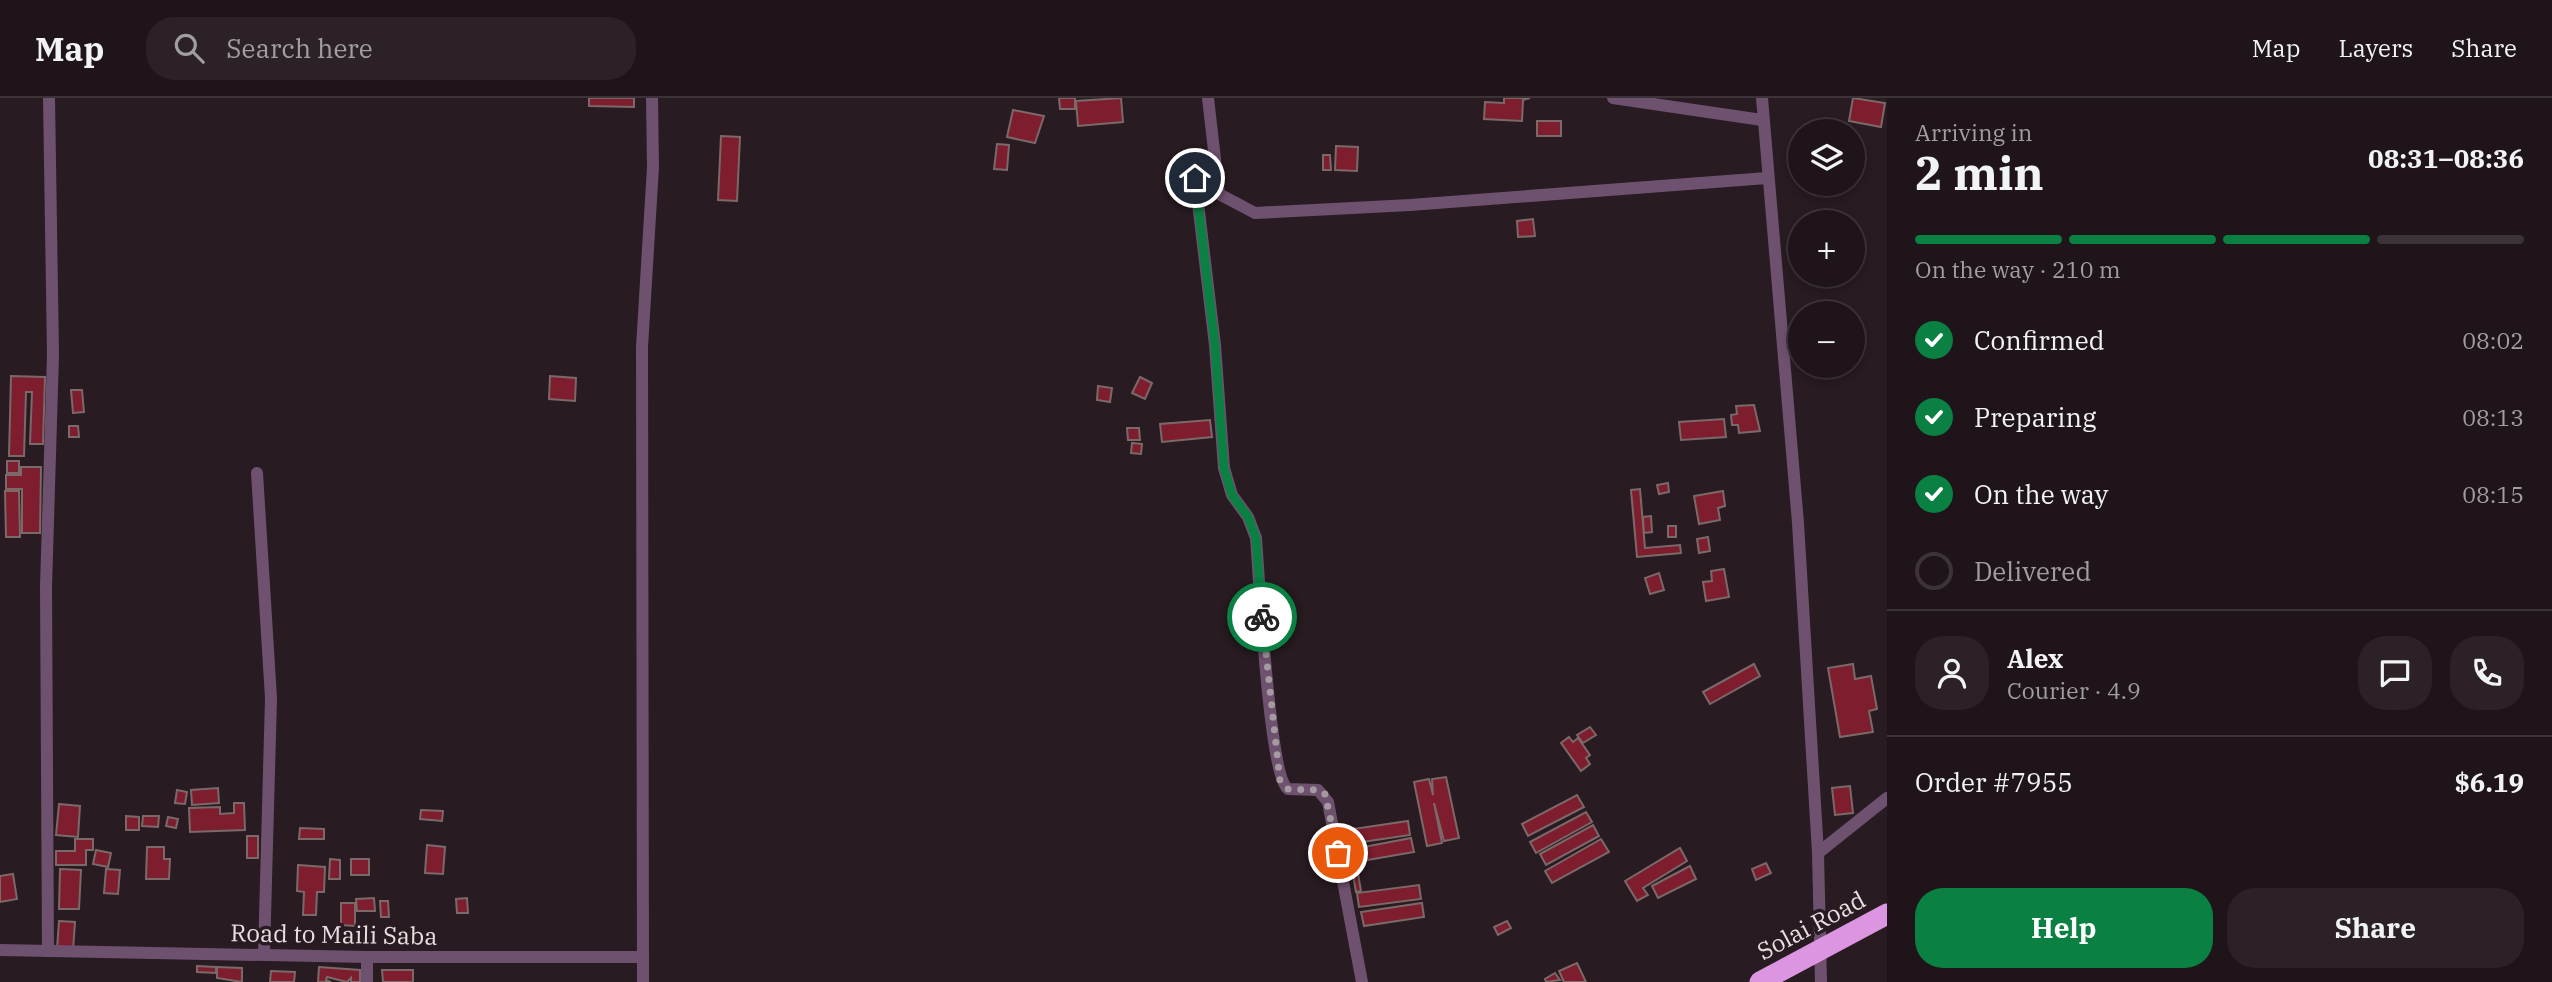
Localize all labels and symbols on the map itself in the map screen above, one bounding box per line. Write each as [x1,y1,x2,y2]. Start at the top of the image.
pin [1165,148,1225,208]
courier [1227,582,1297,652]
pin [1308,823,1368,883]
street label: Solai Road [1751,883,1871,967]
street label: Road to Maili Saba [230,916,438,952]

